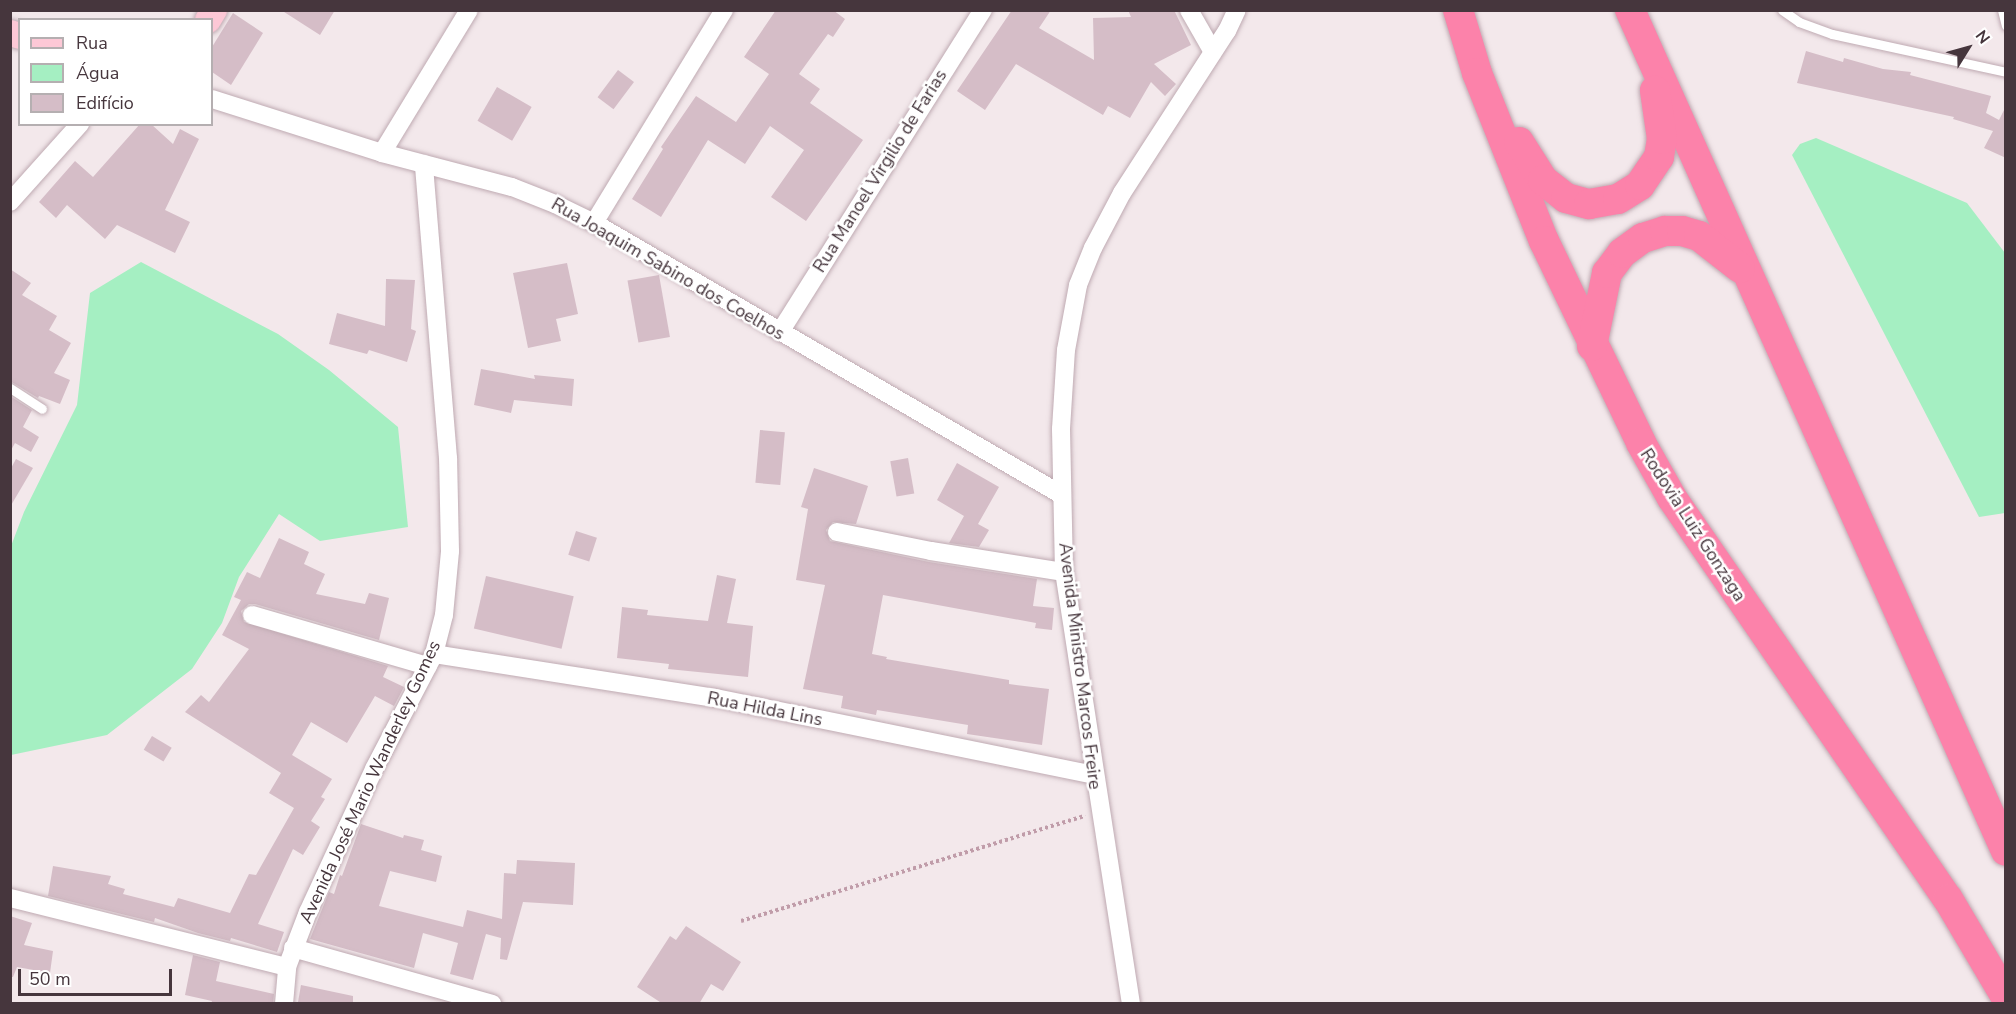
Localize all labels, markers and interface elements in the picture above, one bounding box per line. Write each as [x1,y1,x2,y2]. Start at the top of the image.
legend [18,18,213,126]
north arrow [1938,18,1998,78]
text: N [1970,26,1995,49]
text: Rua [76,31,108,55]
text: Água [76,61,119,85]
street label: Rua Manoel Virgilio de Farias [808,65,952,277]
text: Edifício [76,91,134,115]
street label: Rua Joaquim Sabino dos Coelhos [548,193,788,345]
street label: Rodovia Luiz Gonzaga [1636,445,1750,605]
street label: Avenida Ministro Marcos Freire [1054,541,1106,791]
street label: Avenida José Mario Wanderley Gomes [295,637,445,927]
street label: Rua Hilda Lins [706,687,824,731]
scale bar [21,957,176,995]
text: 50 m [29,967,71,991]

